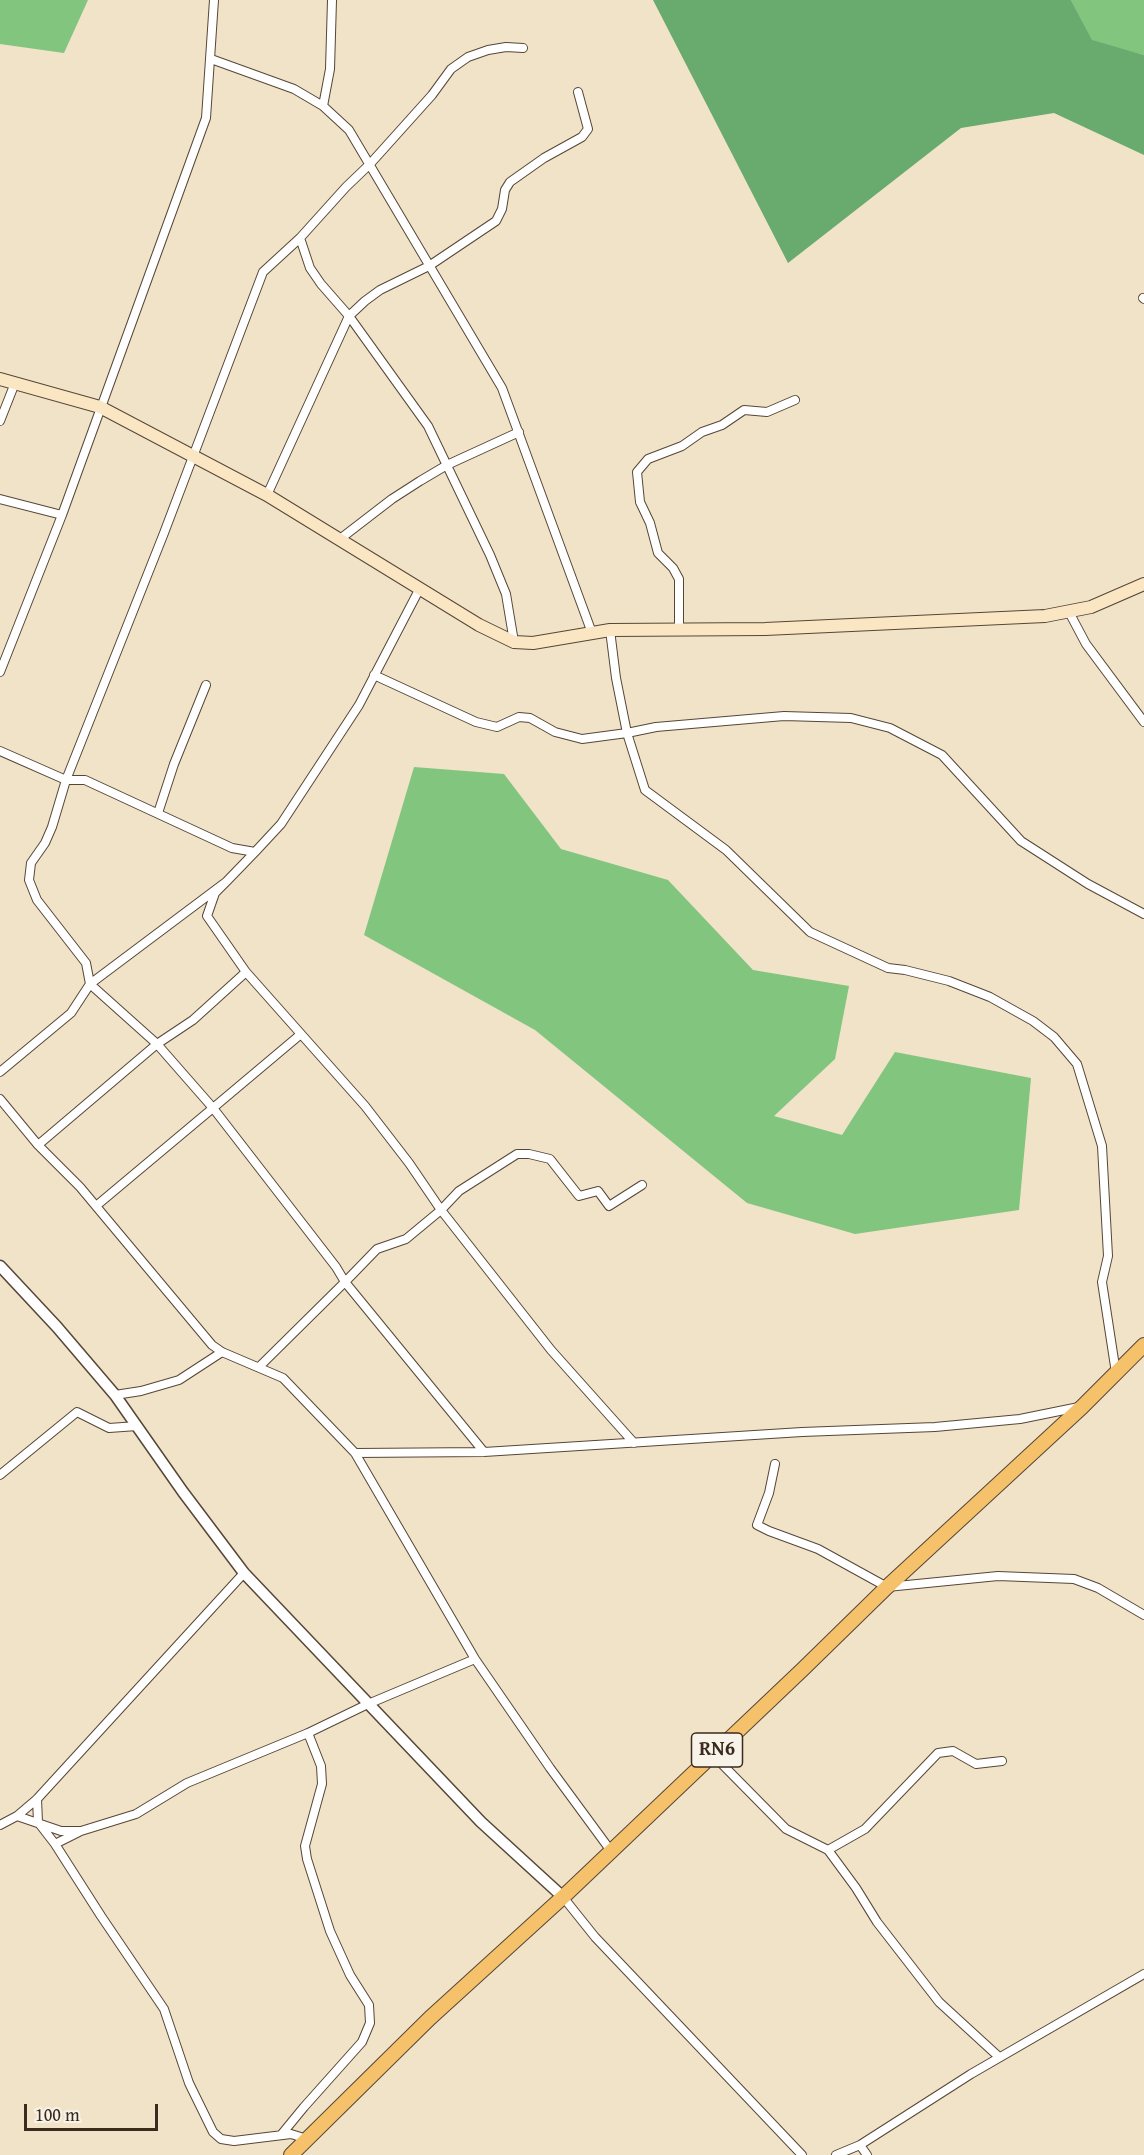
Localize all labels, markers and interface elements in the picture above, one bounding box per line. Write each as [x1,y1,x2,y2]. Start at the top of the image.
road number: RN6 [692,1733,742,1767]
scale bar [27,2092,160,2130]
text: 100 m [35,2101,80,2128]

